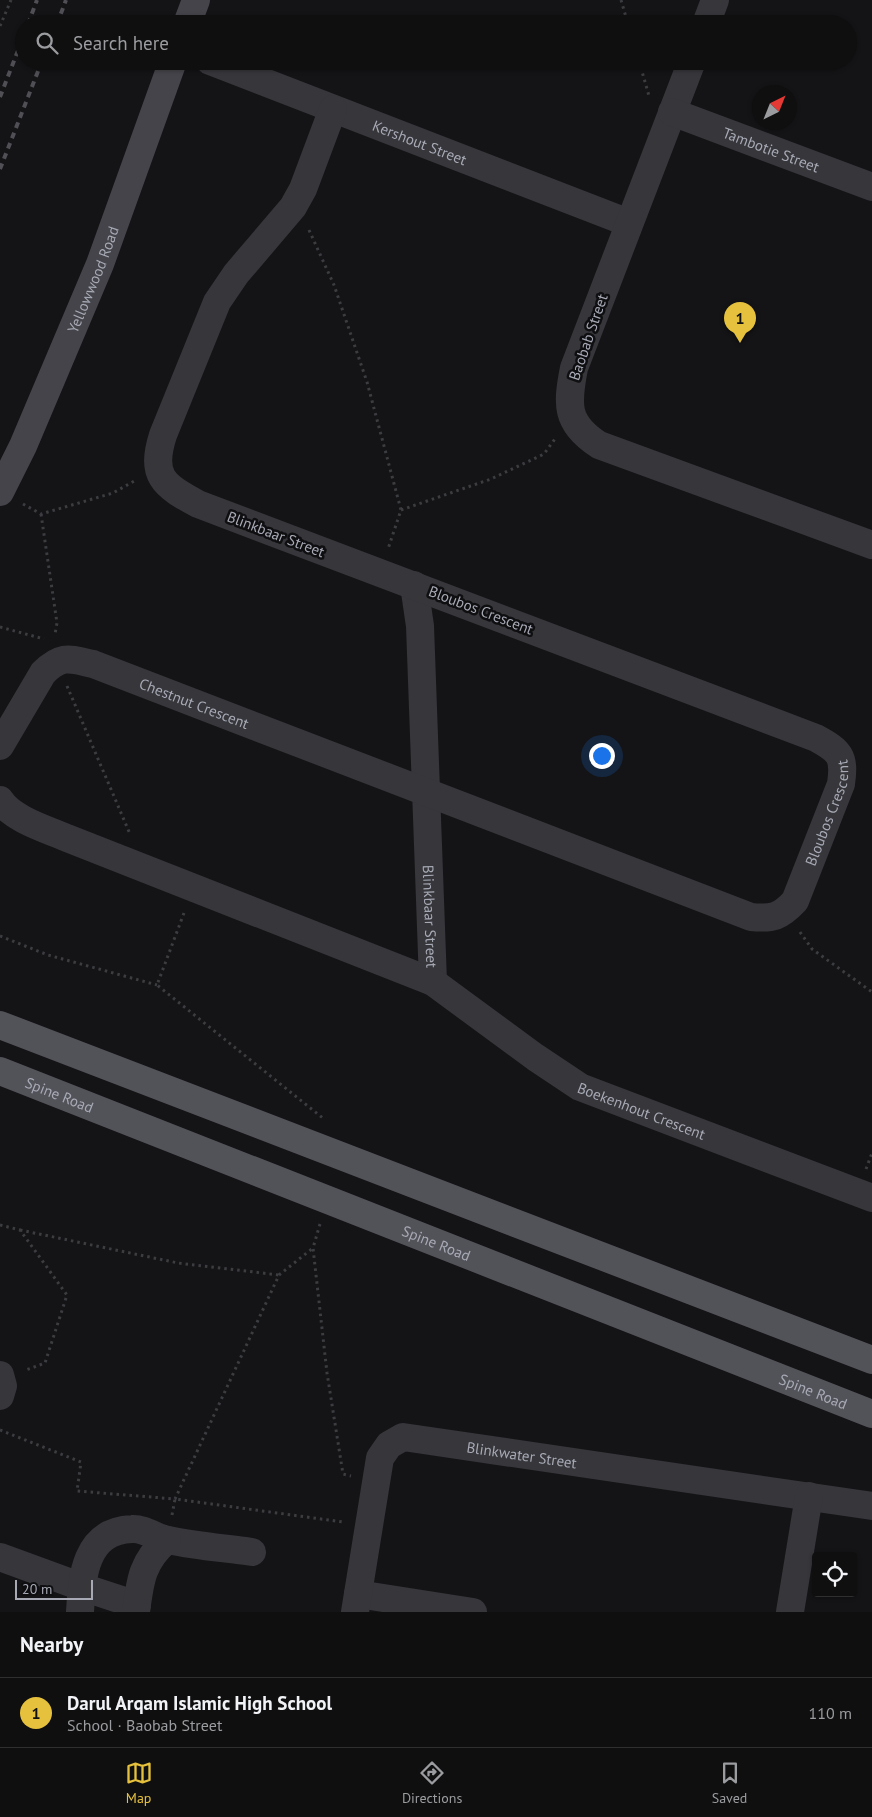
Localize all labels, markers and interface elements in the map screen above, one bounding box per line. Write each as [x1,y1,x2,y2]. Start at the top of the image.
search box [15,15,857,70]
icon: search [33,29,61,57]
text: Search here [73,31,169,55]
north arrow [752,85,797,130]
street label: Kershout Street [370,115,470,169]
street label: Tambotie Street [720,122,822,176]
street label: Yellowwood Road [63,224,122,336]
street label: Baobab Street [564,291,612,383]
pin: 1 [724,302,756,343]
street label: Blinkbaar Street [225,507,327,561]
street label: Bloubos Crescent [426,581,536,639]
street label: Chestnut Crescent [137,673,252,733]
your location [589,743,615,769]
street label: Bloubos Crescent [800,758,852,868]
street label: Blinkbaar Street [419,865,442,968]
street label: Spine Road [23,1072,96,1116]
street label: Boekenhout Crescent [575,1077,708,1143]
street label: Spine Road [400,1221,473,1265]
street label: Spine Road [776,1369,850,1413]
street label: Blinkwater Street [465,1437,578,1472]
map controls [812,1552,857,1597]
button: locate [812,1552,857,1597]
scale bar [15,1577,92,1600]
text: 20 m [22,1580,52,1598]
text: Nearby [20,1631,83,1658]
text: Darul Arqam Islamic High School [67,1691,332,1715]
text: 1 [31,1703,41,1723]
text: 110 m [809,1703,852,1723]
text: School · Baobab Street [67,1715,222,1735]
tab: Map [125,1759,153,1807]
tab: Directions [402,1759,462,1807]
tab: Saved [712,1759,747,1807]

